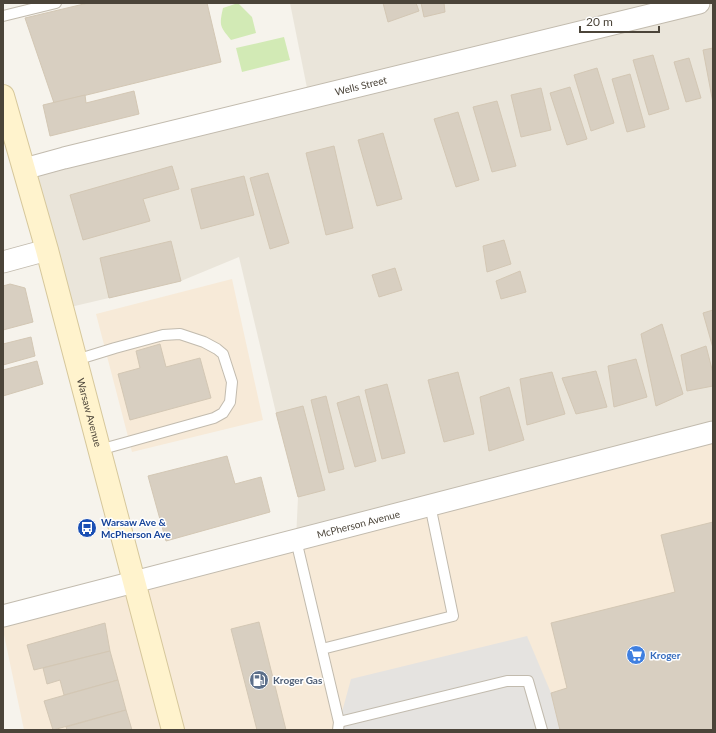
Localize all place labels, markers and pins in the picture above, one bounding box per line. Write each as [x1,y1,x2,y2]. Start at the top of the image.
place label: Warsaw Ave & McPherson Ave [101,516,171,540]
bus stop icon: Warsaw Ave & McPherson Ave [76,517,98,539]
supermarket icon: Kroger [625,644,647,666]
place label: Kroger [650,649,681,661]
fuel station icon: Kroger Gas [248,669,270,691]
place label: Kroger Gas [273,674,323,686]

